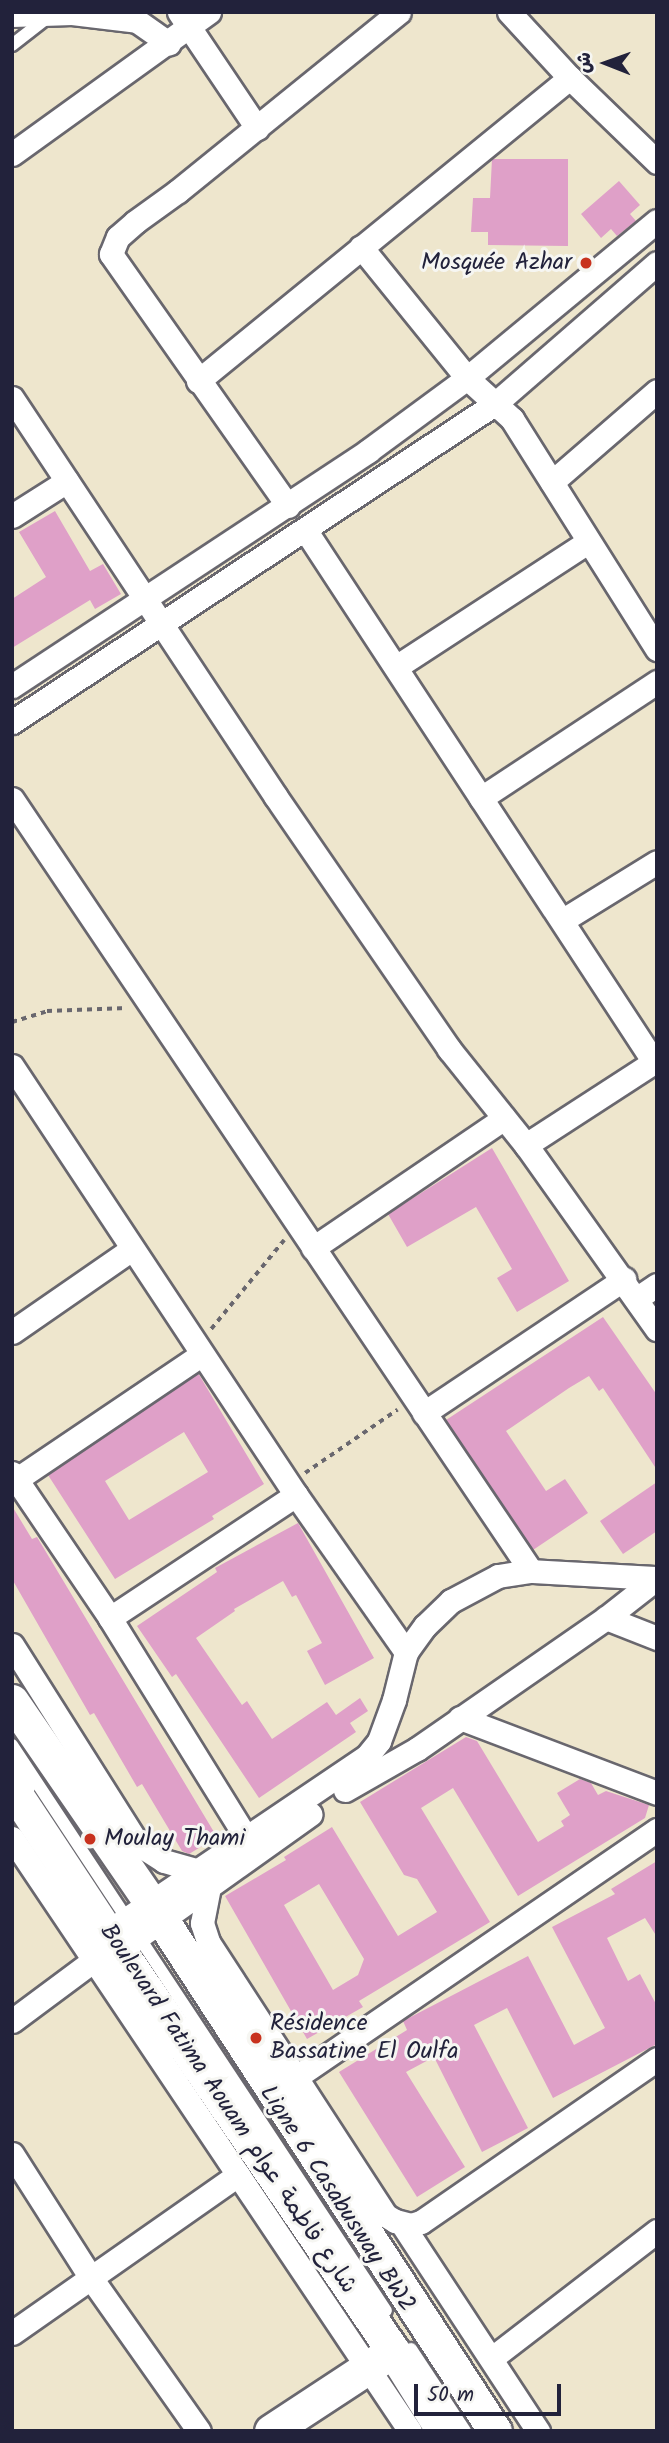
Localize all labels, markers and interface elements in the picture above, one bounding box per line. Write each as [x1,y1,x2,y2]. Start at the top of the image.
north arrow [571,28,641,98]
text: ش [570,52,600,73]
place label: Mosquée Azhar [421,249,572,277]
marker: Mosquée Azhar [578,255,594,271]
place label: Moulay Thami [104,1825,245,1853]
marker: Moulay Thami [82,1831,98,1847]
street label: Boulevard Fatima Aouam شارع فاطمة عوام [93,1919,363,2299]
place label: Résidence Bassatine El Oulfa [270,2010,458,2066]
marker: Résidence Bassatine El Oulfa [248,2030,264,2046]
street label: Ligne 6 Casabusway BW2 [253,2080,421,2318]
scale bar [417,2370,564,2414]
text: 50 m [427,2379,474,2412]

